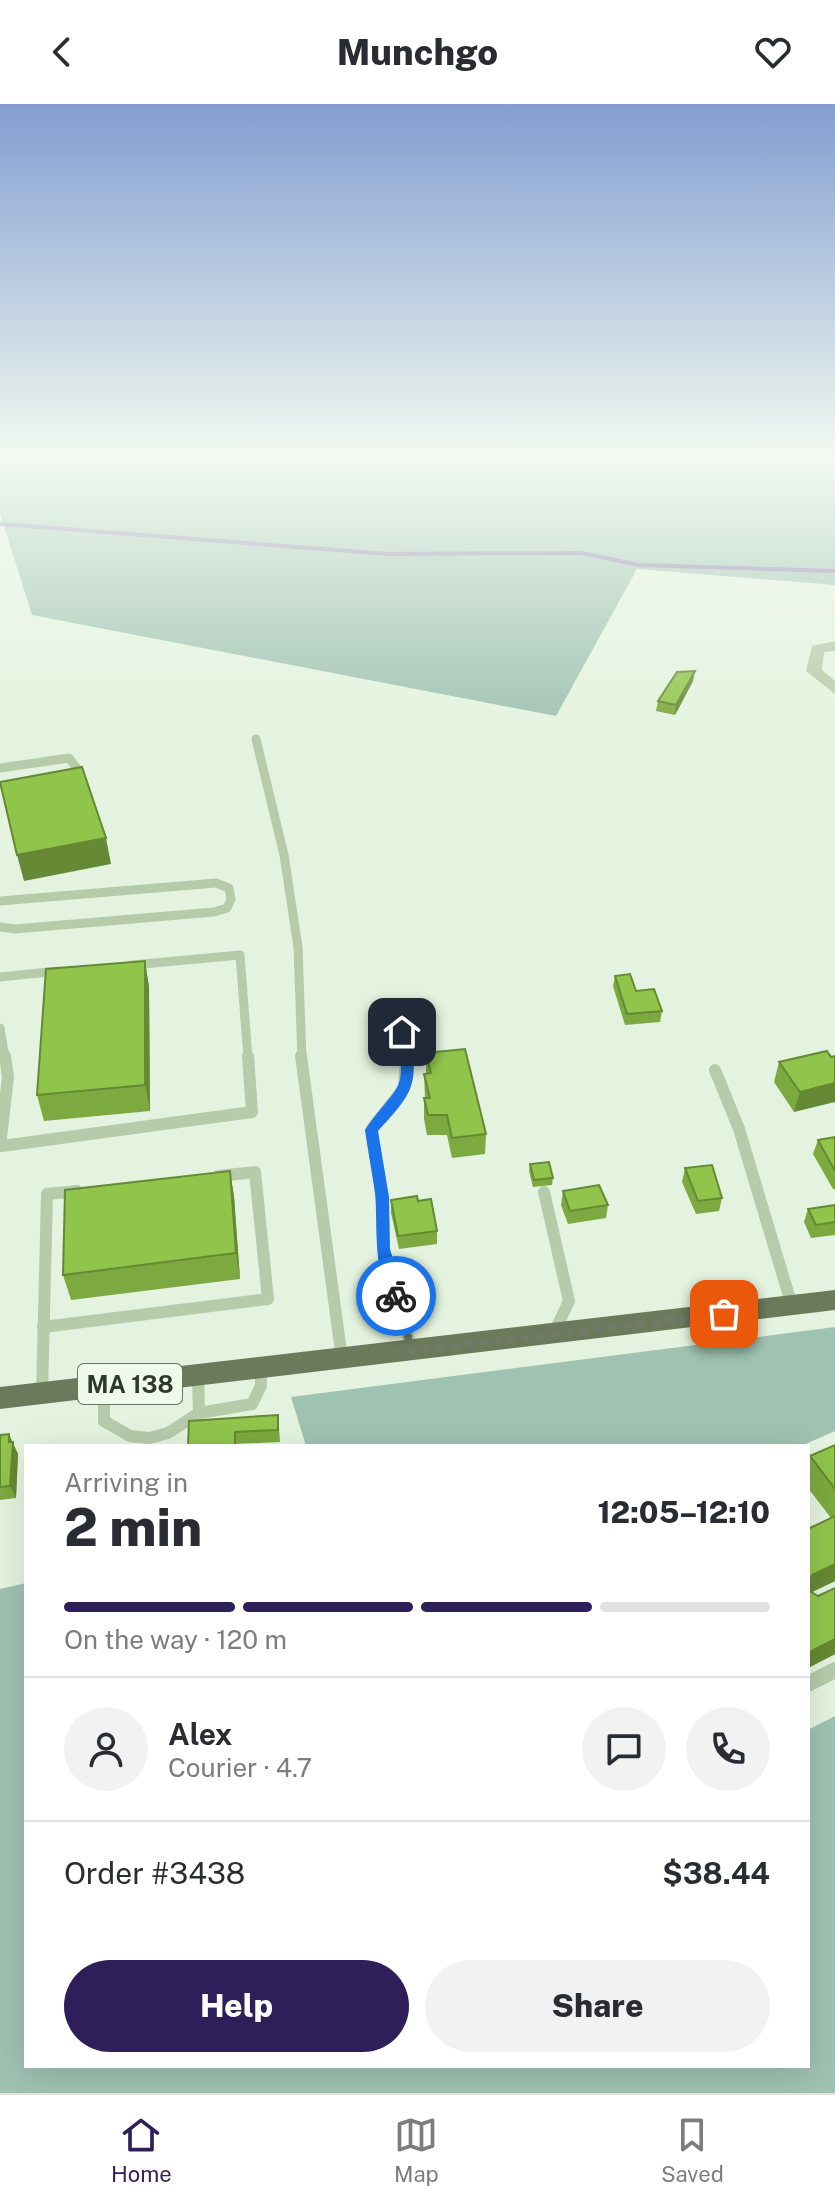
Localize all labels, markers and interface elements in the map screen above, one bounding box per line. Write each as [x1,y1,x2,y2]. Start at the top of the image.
icon: back [40,30,84,74]
icon: heart [751,30,795,74]
text: Munchgo [337,31,498,73]
pin [368,998,436,1066]
icon: home [380,1010,424,1054]
courier [356,1256,436,1336]
icon: bike [374,1274,418,1318]
pin [690,1280,758,1348]
icon: bag [702,1292,746,1336]
road number: MA 138 [78,1364,182,1404]
text: Arriving in [64,1467,188,1498]
text: 12:05–12:10 [597,1494,770,1530]
text: 2 min [64,1497,202,1558]
text: On the way · 120 m [64,1624,287,1655]
button: person [64,1707,148,1791]
button: chat [582,1707,666,1791]
button: phone [686,1707,770,1791]
text: Alex [168,1716,232,1752]
text: Courier · 4.7 [168,1752,312,1783]
text: Order #3438 [64,1855,245,1891]
text: $38.44 [662,1855,770,1891]
button: Help [64,1960,409,2052]
button: Share [425,1960,770,2052]
tab: Home [111,2113,172,2187]
tab: Map [394,2113,439,2187]
tab: Saved [661,2113,724,2187]

